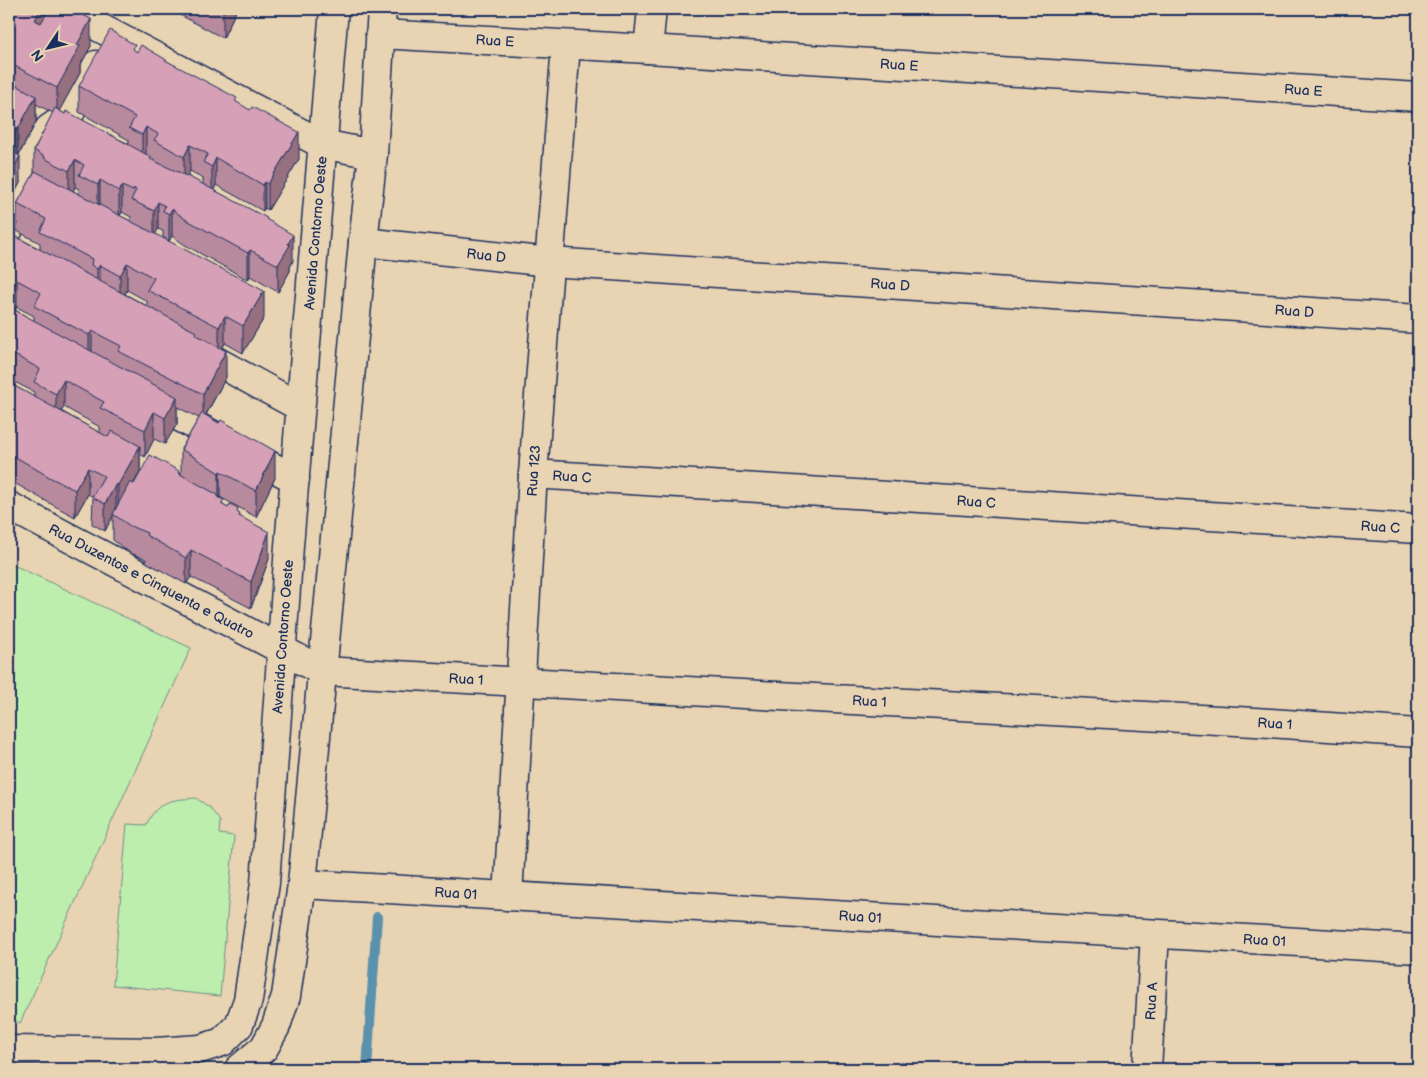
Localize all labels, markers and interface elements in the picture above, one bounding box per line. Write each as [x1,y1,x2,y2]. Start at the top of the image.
north arrow [22,22,72,72]
street label: Rua E [475,31,515,50]
text: N [28,46,48,64]
street label: Rua E [879,55,919,74]
street label: Rua E [1283,80,1323,100]
street label: Avenida Contorno Oeste [300,155,330,311]
street label: Rua D [466,245,507,266]
street label: Rua D [870,275,911,294]
street label: Rua D [1274,301,1315,321]
street label: Rua 123 [523,444,544,497]
street label: Rua C [552,467,592,486]
street label: Rua C [956,492,996,511]
street label: Rua C [1360,517,1401,536]
street label: Rua Duzentos e Cinquenta e Quatro [46,520,257,642]
street label: Avenida Contorno Oeste [269,559,297,714]
street label: Rua 1 [448,669,484,688]
street label: Rua 1 [851,691,887,710]
street label: Rua 1 [1257,714,1293,733]
street label: Rua 01 [434,883,478,903]
street label: Rua 01 [838,907,882,926]
street label: Rua 01 [1242,930,1286,950]
street label: Rua A [1141,981,1161,1021]

